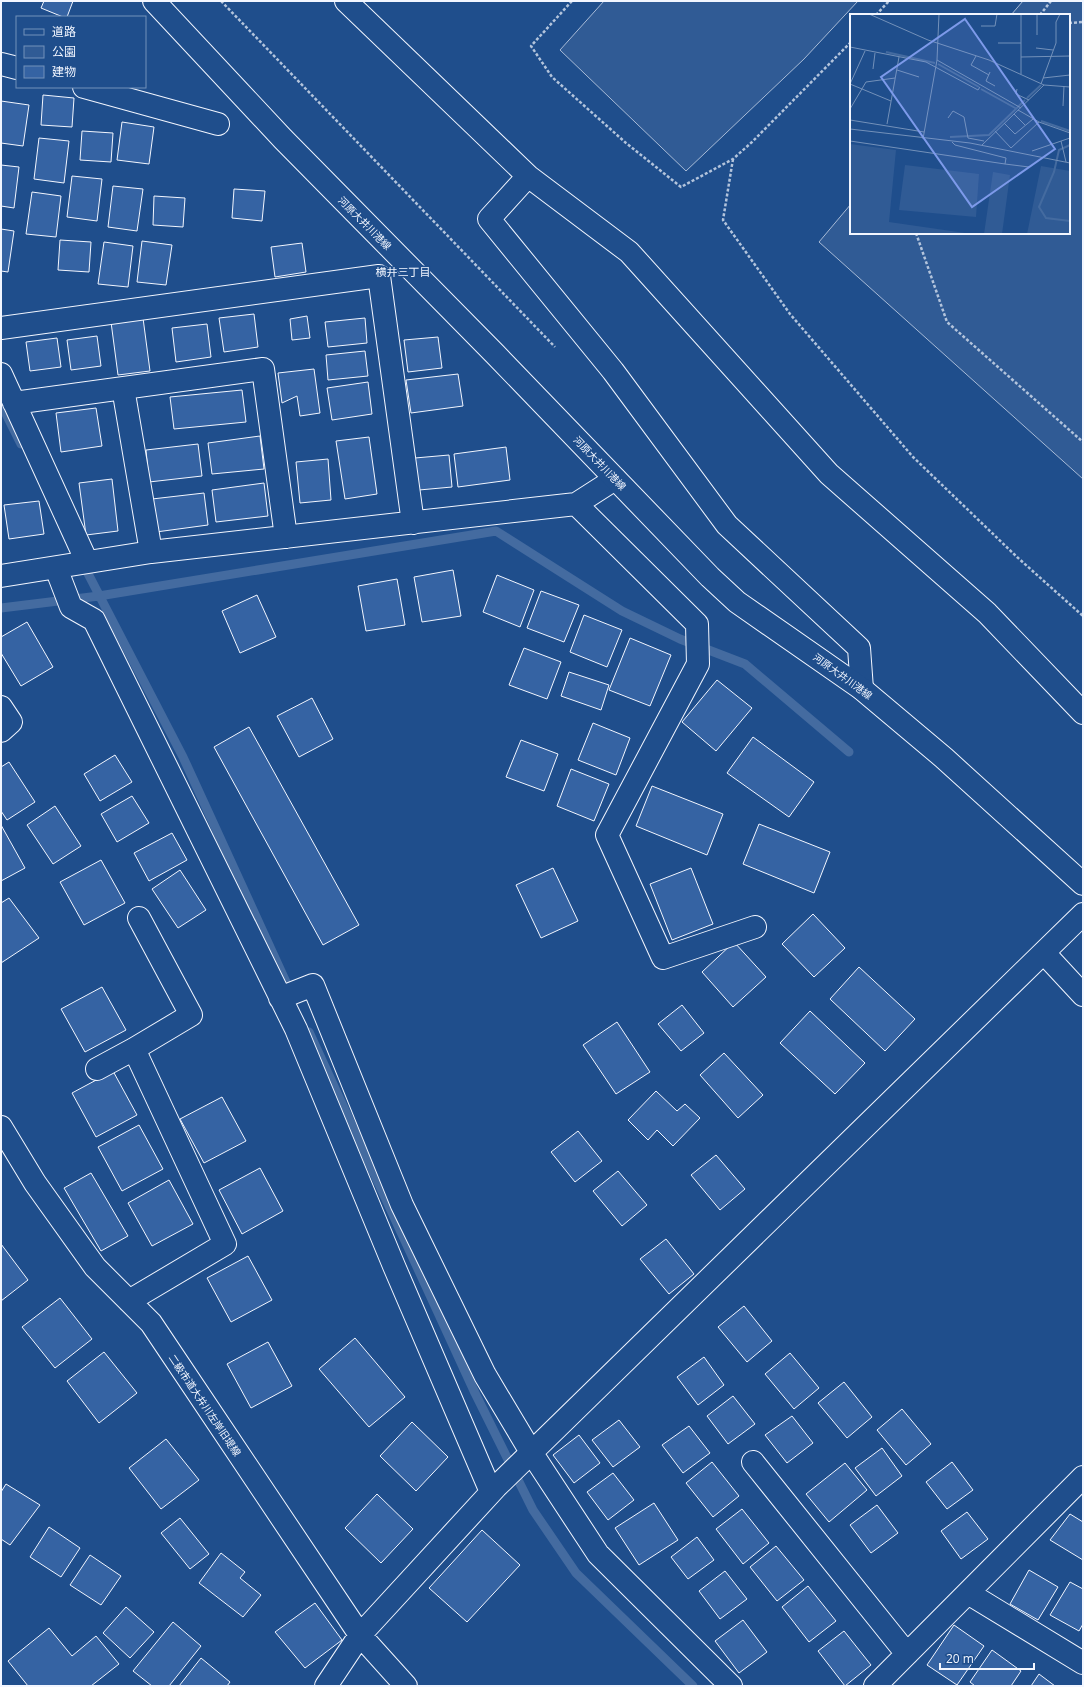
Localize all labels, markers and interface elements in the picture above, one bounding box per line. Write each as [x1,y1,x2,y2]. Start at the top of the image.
inset map [850,14,1070,234]
legend [16,16,146,88]
text: 道路 [52,23,76,40]
text: 公園 [52,43,76,60]
text: 建物 [52,63,76,80]
street label: 河原大井川港線 [335,193,395,253]
district label: 横井三丁目 [376,264,431,279]
street label: 河原大井川港線 [571,433,629,493]
street label: 河原大井川港線 [811,650,875,702]
street label: 二級市道大井川左岸旧堤線 [166,1351,244,1459]
scale bar [940,1645,1034,1671]
text: 20 m [946,1650,974,1667]

